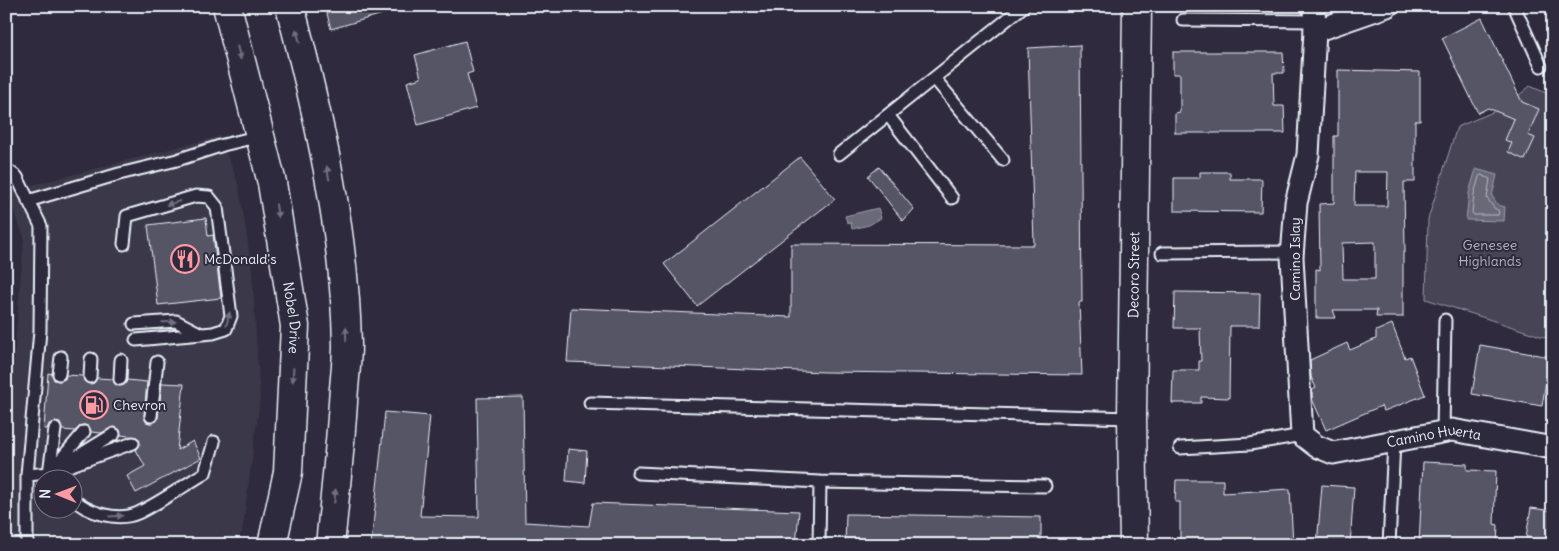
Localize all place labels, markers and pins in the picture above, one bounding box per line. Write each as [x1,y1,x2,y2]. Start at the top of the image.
restaurant icon: McDonald's [170,244,200,274]
place label: McDonald's [204,250,277,268]
fuel station icon: Chevron [79,390,109,420]
place label: Chevron [113,396,166,414]

